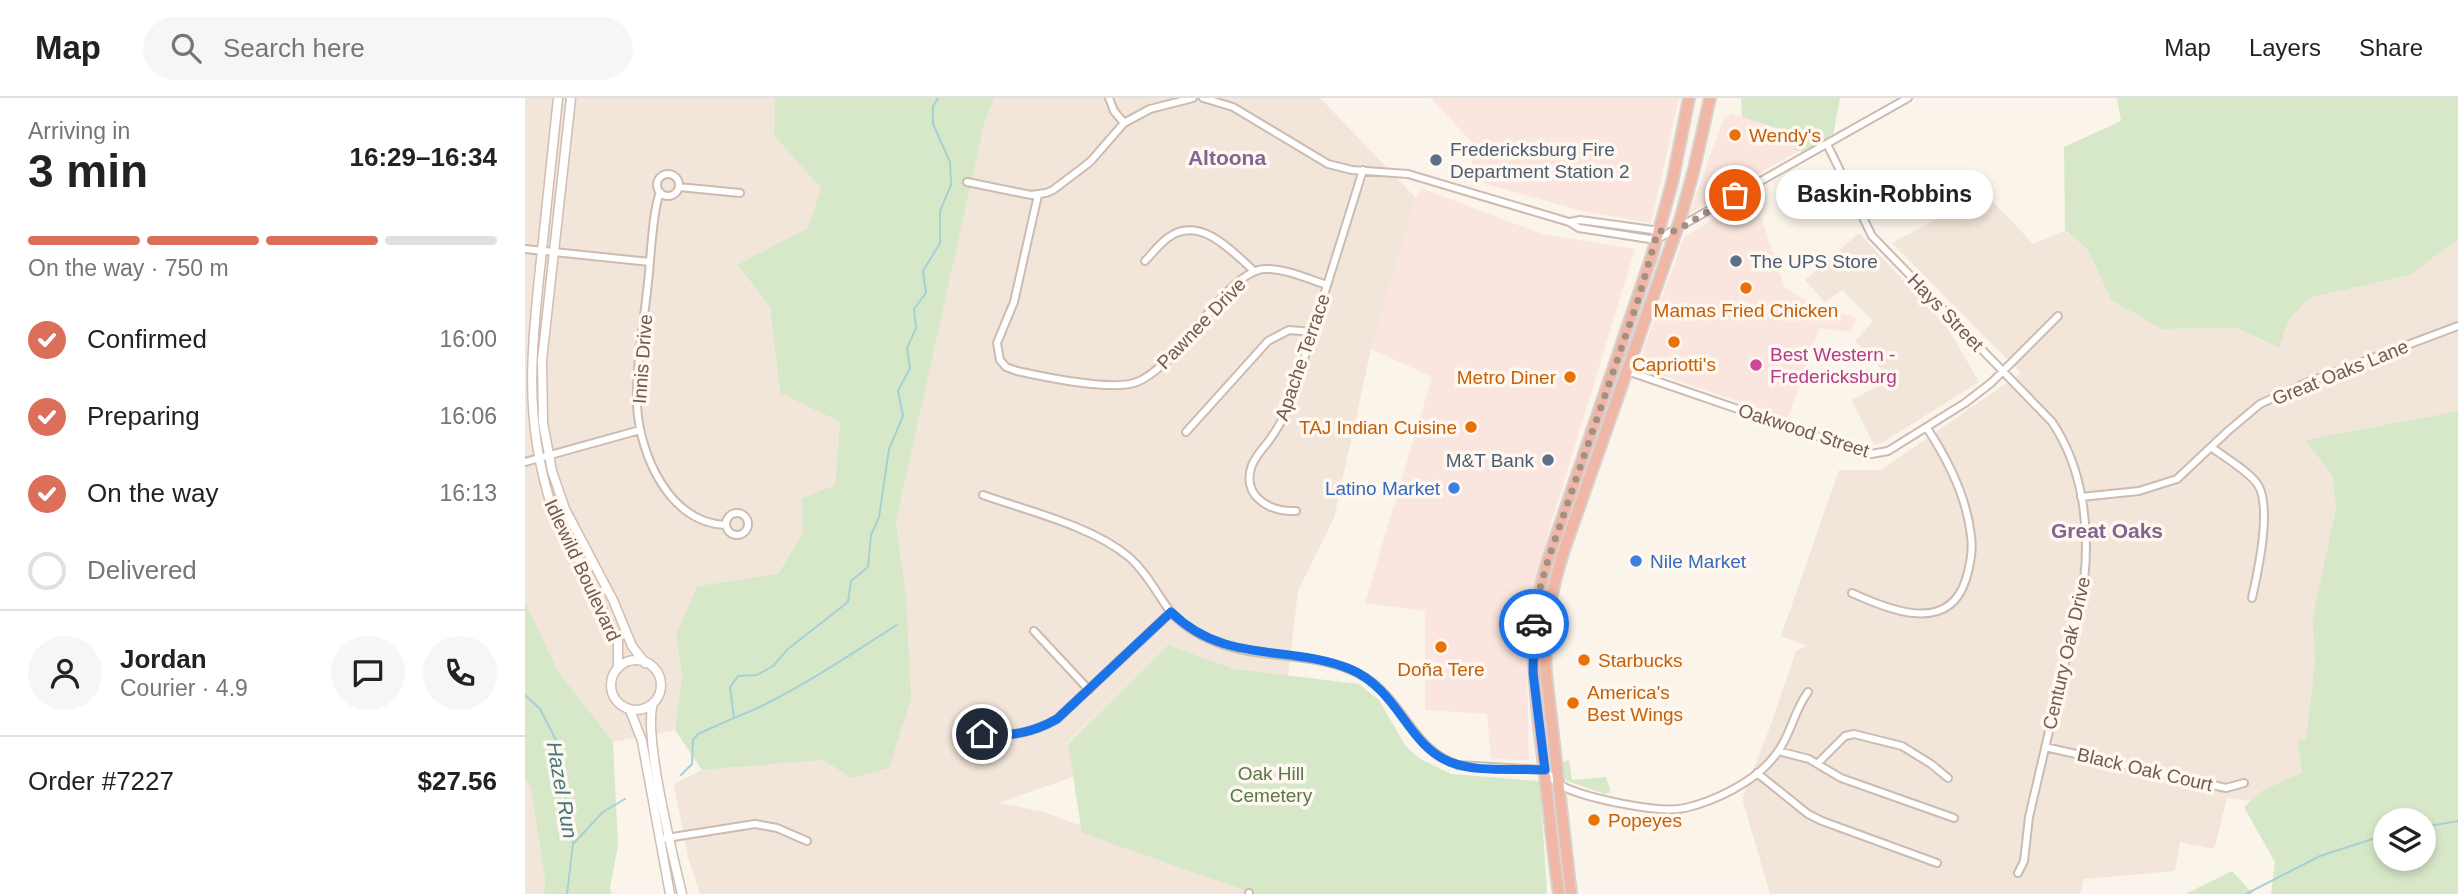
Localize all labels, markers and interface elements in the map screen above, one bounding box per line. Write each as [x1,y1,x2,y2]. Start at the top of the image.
search box [143,17,633,80]
text: Map [35,29,101,66]
icon: search [167,29,205,67]
text: Search here [223,33,365,63]
text: Map [2164,34,2211,61]
text: Layers [2249,34,2321,61]
text: Share [2359,34,2423,61]
text: Arriving in [28,118,130,144]
place label: Wendy's [1749,125,1821,146]
marker: Wendy's [1727,127,1743,143]
place label: Fredericksburg Fire Department Station 2 [1450,139,1630,182]
text: 16:29–16:34 [350,142,497,172]
text: 3 min [28,145,148,197]
district label: Altoona [1188,146,1266,169]
marker: Fredericksburg Fire Department Station 2 [1428,152,1444,168]
pin [1705,165,1765,225]
callout: Baskin-Robbins [1777,170,1994,220]
icon: bag [1716,176,1754,214]
text: Baskin-Robbins [1797,181,1972,207]
place label: The UPS Store [1750,251,1878,272]
marker: The UPS Store [1728,253,1744,269]
text: On the way · 750 m [28,255,229,281]
street label: Hays Street [1904,269,1988,356]
street label: Pawnee Drive [1153,274,1250,373]
marker: Mamas Fried Chicken [1738,280,1754,296]
street label: Apache Terrace [1271,291,1334,423]
place label: Mamas Fried Chicken [1654,300,1838,321]
street label: Innis Drive [629,314,656,405]
icon: check [28,321,66,359]
text: Confirmed [87,324,207,354]
text: 16:00 [439,326,497,352]
marker: Capriotti's [1666,334,1682,350]
street label: Great Oaks Lane [2269,336,2411,409]
place label: Best Western - Fredericksburg [1770,344,1897,387]
place label: Capriotti's [1632,354,1716,375]
marker: Best Western - Fredericksburg [1748,357,1764,373]
place label: Metro Diner [1457,367,1557,388]
marker: Metro Diner [1562,369,1578,385]
icon: check [28,398,66,436]
street label: Oakwood Street [1736,399,1873,462]
text: Preparing [87,401,200,431]
text: 16:06 [439,403,497,429]
place label: TAJ Indian Cuisine [1299,417,1457,438]
marker: TAJ Indian Cuisine [1463,419,1479,435]
place label: M&T Bank [1446,450,1534,471]
marker: M&T Bank [1540,452,1556,468]
icon: check [28,475,66,513]
text: On the way [87,478,219,508]
place label: Latino Market [1325,478,1441,499]
text: 16:13 [439,480,497,506]
marker: Latino Market [1446,480,1462,496]
street label: Idlewild Boulevard [540,496,625,645]
district label: Great Oaks [2051,519,2163,542]
place label: Nile Market [1650,551,1747,572]
marker: Nile Market [1628,553,1644,569]
text: Delivered [87,555,197,585]
street label: Century Oak Drive [2039,575,2094,732]
courier [1499,589,1569,659]
icon: car [1515,605,1553,643]
button: person [28,636,102,710]
button: chat [331,636,405,710]
button: phone [423,636,497,710]
marker: Doña Tere [1433,639,1449,655]
text: Jordan [120,644,207,674]
place label: Starbucks [1598,650,1682,671]
marker: Starbucks [1576,652,1592,668]
place label: Doña Tere [1397,659,1485,680]
text: Courier · 4.9 [120,675,248,701]
place label: America's Best Wings [1587,682,1683,725]
marker: America's Best Wings [1565,695,1581,711]
pin [952,704,1012,764]
icon: home [963,715,1001,753]
water label: Hazel Run [543,740,582,840]
street label: Black Oak Court [2075,744,2215,795]
park label: Oak Hill Cemetery [1230,763,1313,806]
text: Order #7227 [28,766,174,796]
text: $27.56 [417,766,497,796]
map controls [2373,808,2436,871]
button: layers [2373,808,2436,871]
place label: Popeyes [1608,810,1682,831]
marker: Popeyes [1586,812,1602,828]

